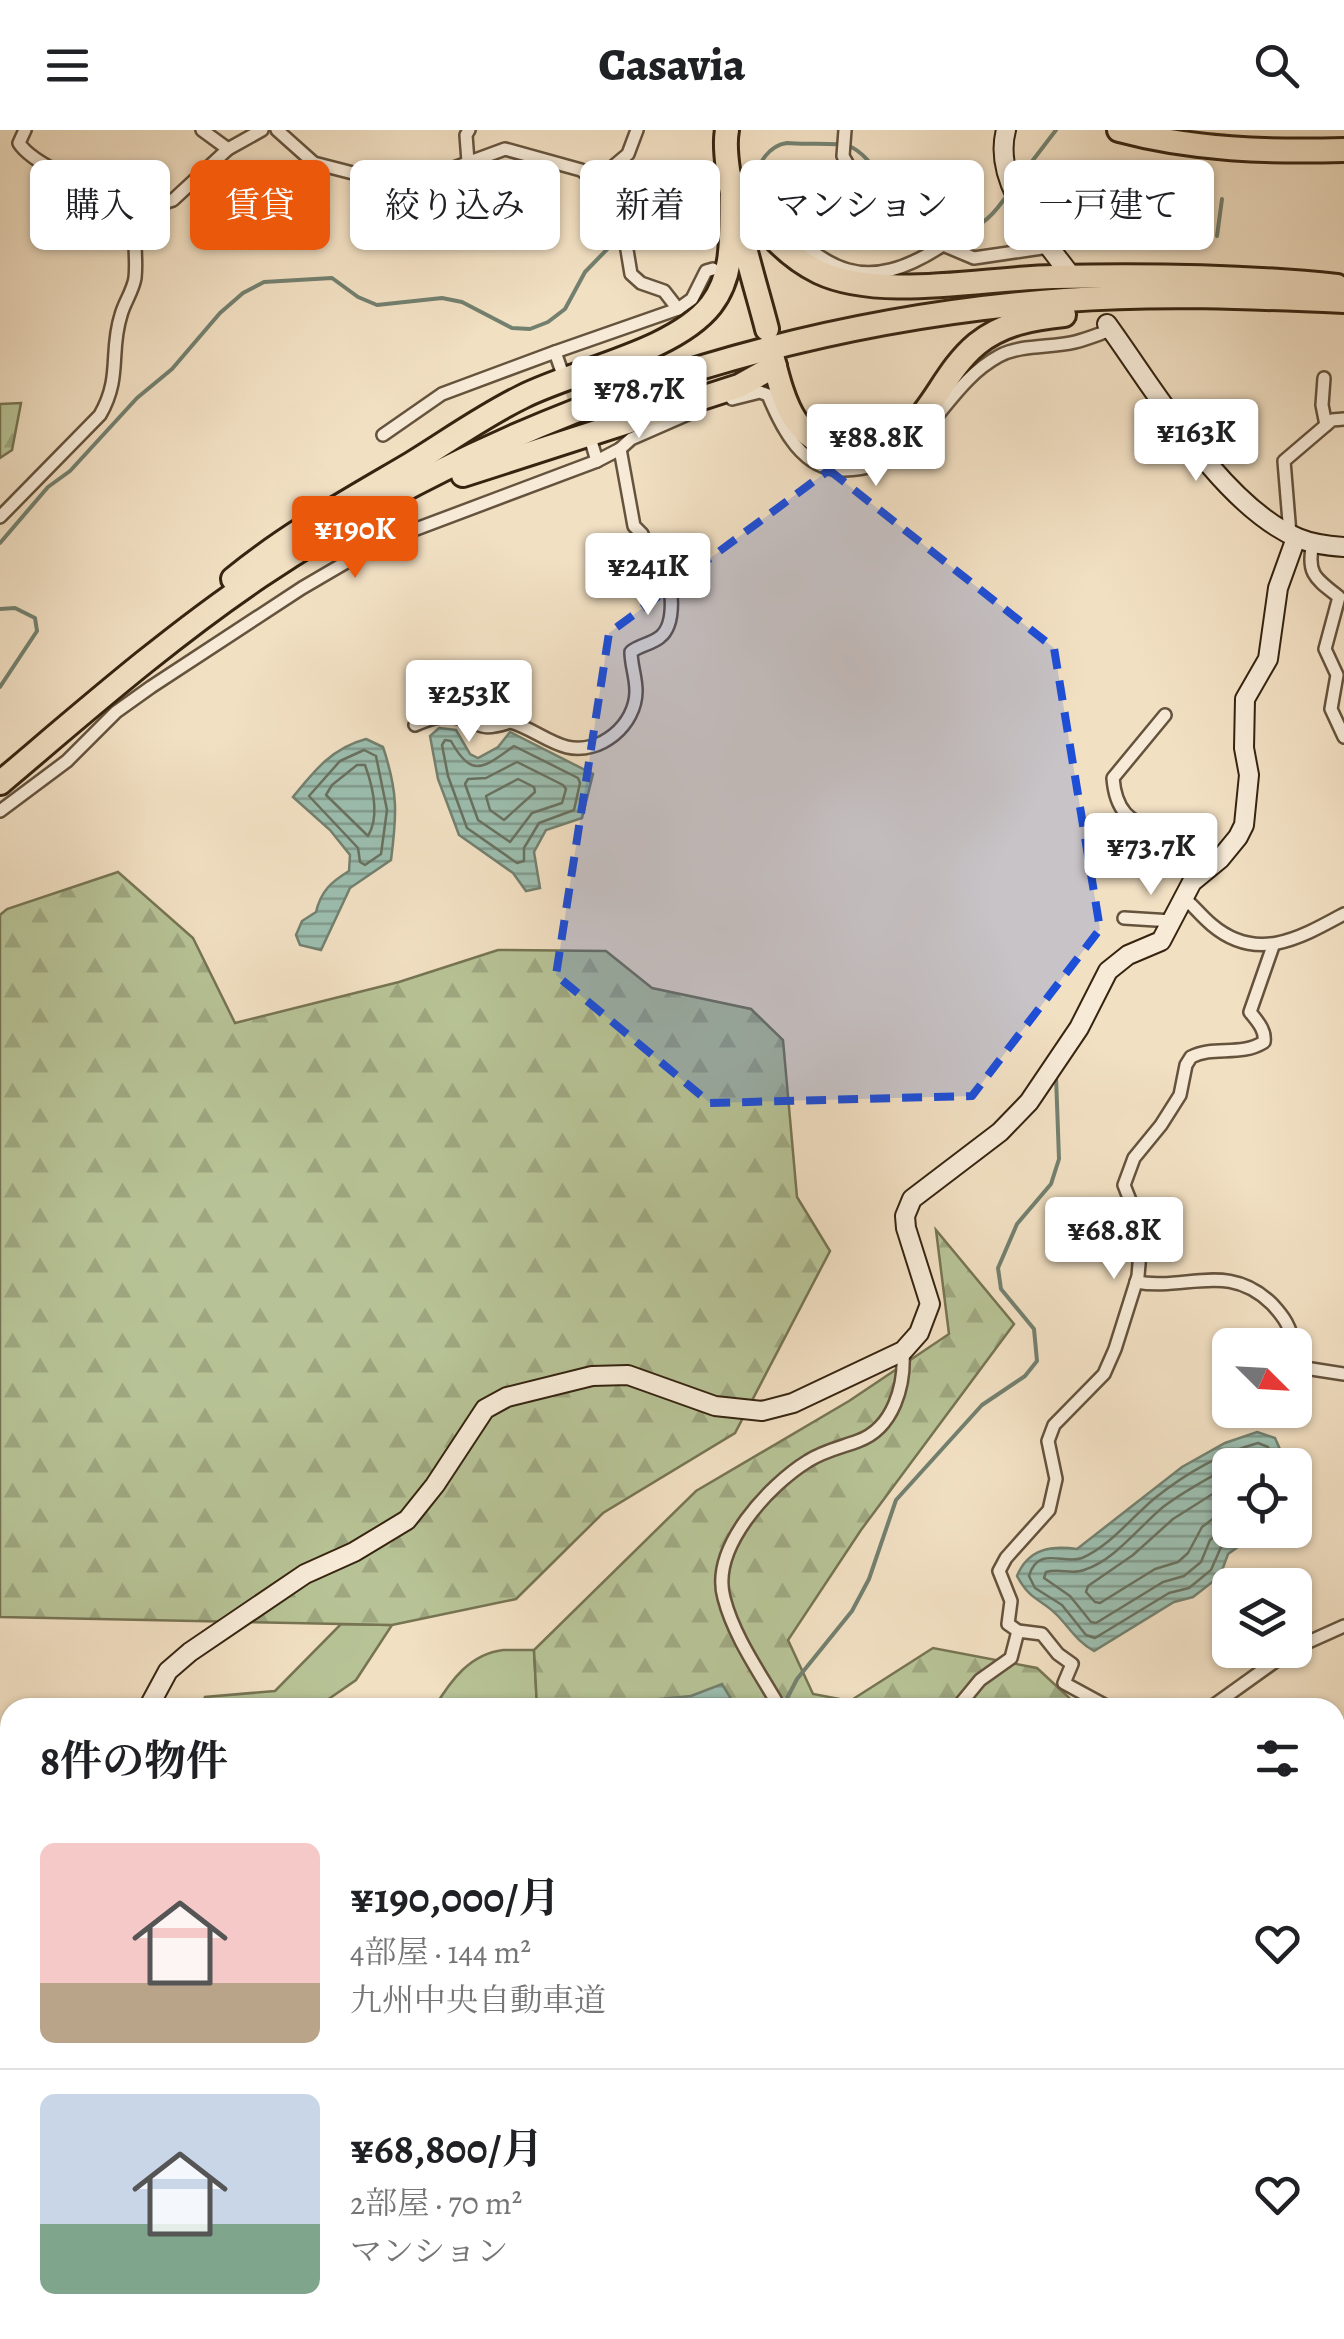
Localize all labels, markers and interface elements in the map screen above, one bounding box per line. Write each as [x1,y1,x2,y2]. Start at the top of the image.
text: Casavia [599,34,745,96]
icon: menu [40,38,95,93]
icon: search [1249,38,1304,93]
chip: 購入 [30,160,170,250]
chip: 賃貸 [190,160,330,250]
chip: 絞り込み [350,160,560,250]
chip: 新着 [580,160,720,250]
chip: マンション [740,160,984,250]
chip: 一戸建て [1004,160,1214,250]
pin: ¥78.7K [558,356,720,441]
text: ¥78.7K [594,366,684,410]
pin: ¥163K [1126,399,1266,484]
pin: ¥88.8K [795,404,957,489]
text: ¥163K [1156,409,1236,453]
text: ¥88.8K [829,414,923,458]
pin: ¥190K [285,496,425,581]
text: ¥190K [314,506,396,550]
pin: ¥241K [578,533,718,618]
text: ¥241K [607,543,689,587]
pin: ¥253K [399,660,539,745]
text: ¥253K [428,670,510,714]
pin: ¥73.7K [1070,813,1232,898]
text: ¥73.7K [1106,823,1196,867]
pin: ¥68.8K [1033,1197,1195,1282]
text: ¥68.8K [1067,1207,1161,1251]
north arrow [1212,1328,1312,1428]
map controls [1212,1328,1312,1668]
button: locate [1212,1448,1312,1548]
button: layers [1212,1568,1312,1668]
icon: filters [1250,1731,1305,1786]
text: 8件の物件 [40,1732,228,1789]
text: ¥190,000/月 [350,1869,560,1926]
icon: home [120,1883,240,2003]
icon: heart [1250,1916,1305,1971]
text: 4部屋 · 144 m² [350,1930,531,1974]
text: 九州中央自動車道 [350,1978,606,2022]
text: ¥68,800/月 [350,2120,543,2177]
icon: home [120,2134,240,2254]
icon: heart [1250,2167,1305,2222]
text: 2部屋 · 70 m² [350,2181,522,2225]
text: マンション [350,2229,509,2273]

